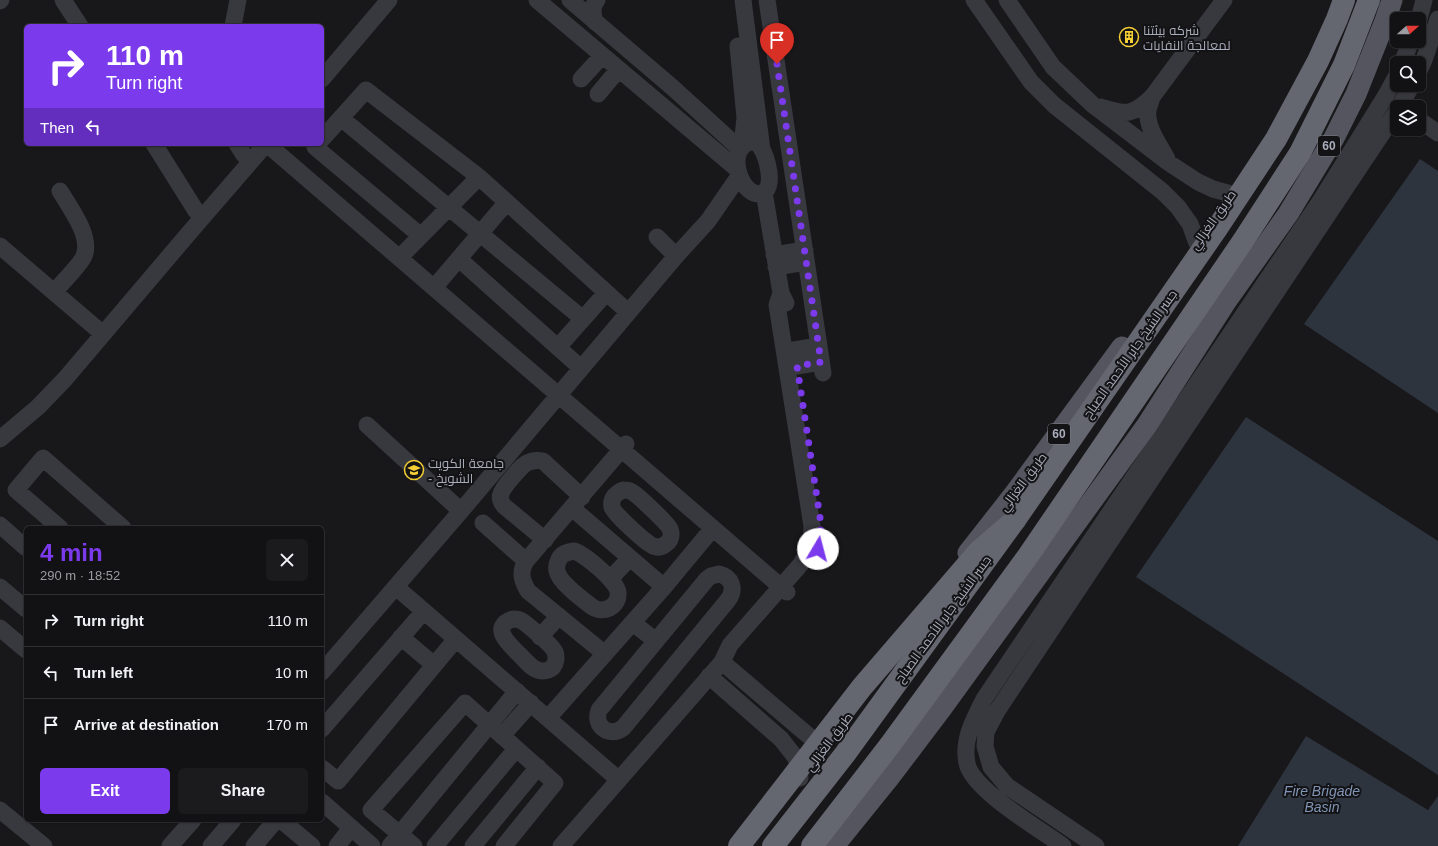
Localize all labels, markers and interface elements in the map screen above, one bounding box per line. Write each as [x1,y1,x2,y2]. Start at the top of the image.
north arrow [1390,12,1426,48]
map controls [1390,12,1426,136]
pin [760,23,794,64]
place label: شركه بيئتنا لمعالجة النفايات [1143,23,1231,53]
building icon: شركه بيئتنا لمعالجة النفايات [1118,26,1140,48]
icon: arrive [766,29,788,51]
icon: right [40,40,92,92]
text: 110 m [106,40,184,71]
button: search [1390,56,1426,92]
text: Turn right [106,73,182,93]
button: layers [1390,100,1426,136]
icon: left [82,116,104,138]
text: Then [40,119,74,136]
road number: 60 [1318,136,1340,156]
street label: طريق الغزالي [1187,187,1241,254]
street label: جسر الشيخ جابر الأحمد الصباح [1080,287,1181,422]
road number: 60 [1048,424,1070,444]
street label: طريق الغزالي [996,450,1052,516]
place label: جامعة الكويت - الشويخ [428,456,504,487]
school or university icon: جامعة الكويت - الشويخ [403,459,425,481]
position arrow [797,528,839,570]
text: 4 min [40,539,103,566]
button: close [266,539,308,581]
street label: جسر الشيخ جابر الأحمد الصباح [892,553,995,686]
text: 290 m · 18:52 [40,568,120,583]
icon: right [40,610,62,632]
text: Turn right [74,612,144,629]
text: 110 m [267,612,308,629]
icon: left [40,662,62,684]
text: Turn left [74,664,133,681]
text: 10 m [275,664,308,681]
street label: طريق الغزالي [802,710,858,776]
icon: arrive [40,714,62,736]
text: Arrive at destination [74,716,219,733]
text: 170 m [266,716,308,733]
button: Exit [40,768,170,814]
button: Share [178,768,308,814]
water label: Fire Brigade Basin [1284,783,1360,815]

